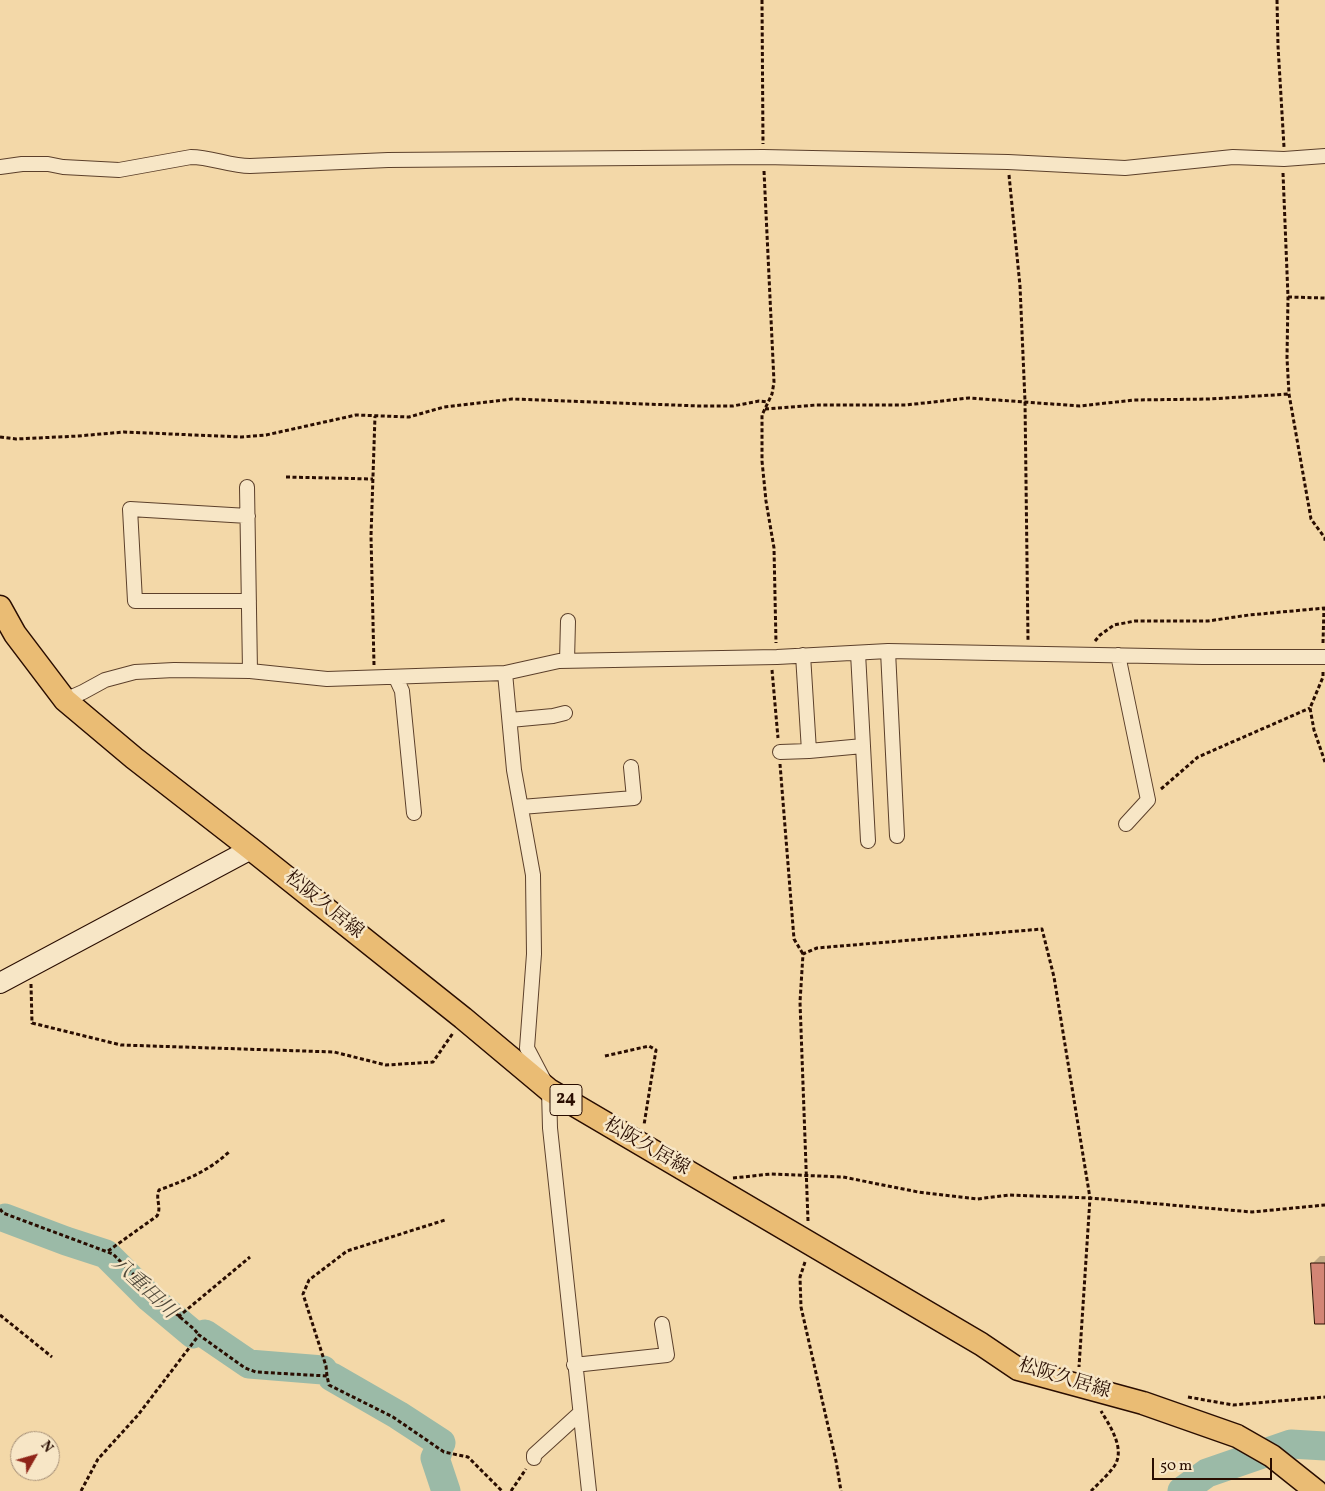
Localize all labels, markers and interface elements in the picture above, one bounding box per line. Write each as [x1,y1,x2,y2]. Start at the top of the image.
street label: 松阪久居線 [279,867,367,945]
road number: 24 [550,1084,582,1116]
street label: 松阪久居線 [599,1114,693,1182]
water label: 八重田川 [106,1253,180,1325]
street label: 松阪久居線 [1015,1355,1113,1405]
north arrow [10,1431,60,1481]
text: N [36,1437,57,1457]
scale bar [1155,1448,1275,1480]
text: 50 m [1160,1456,1192,1477]

